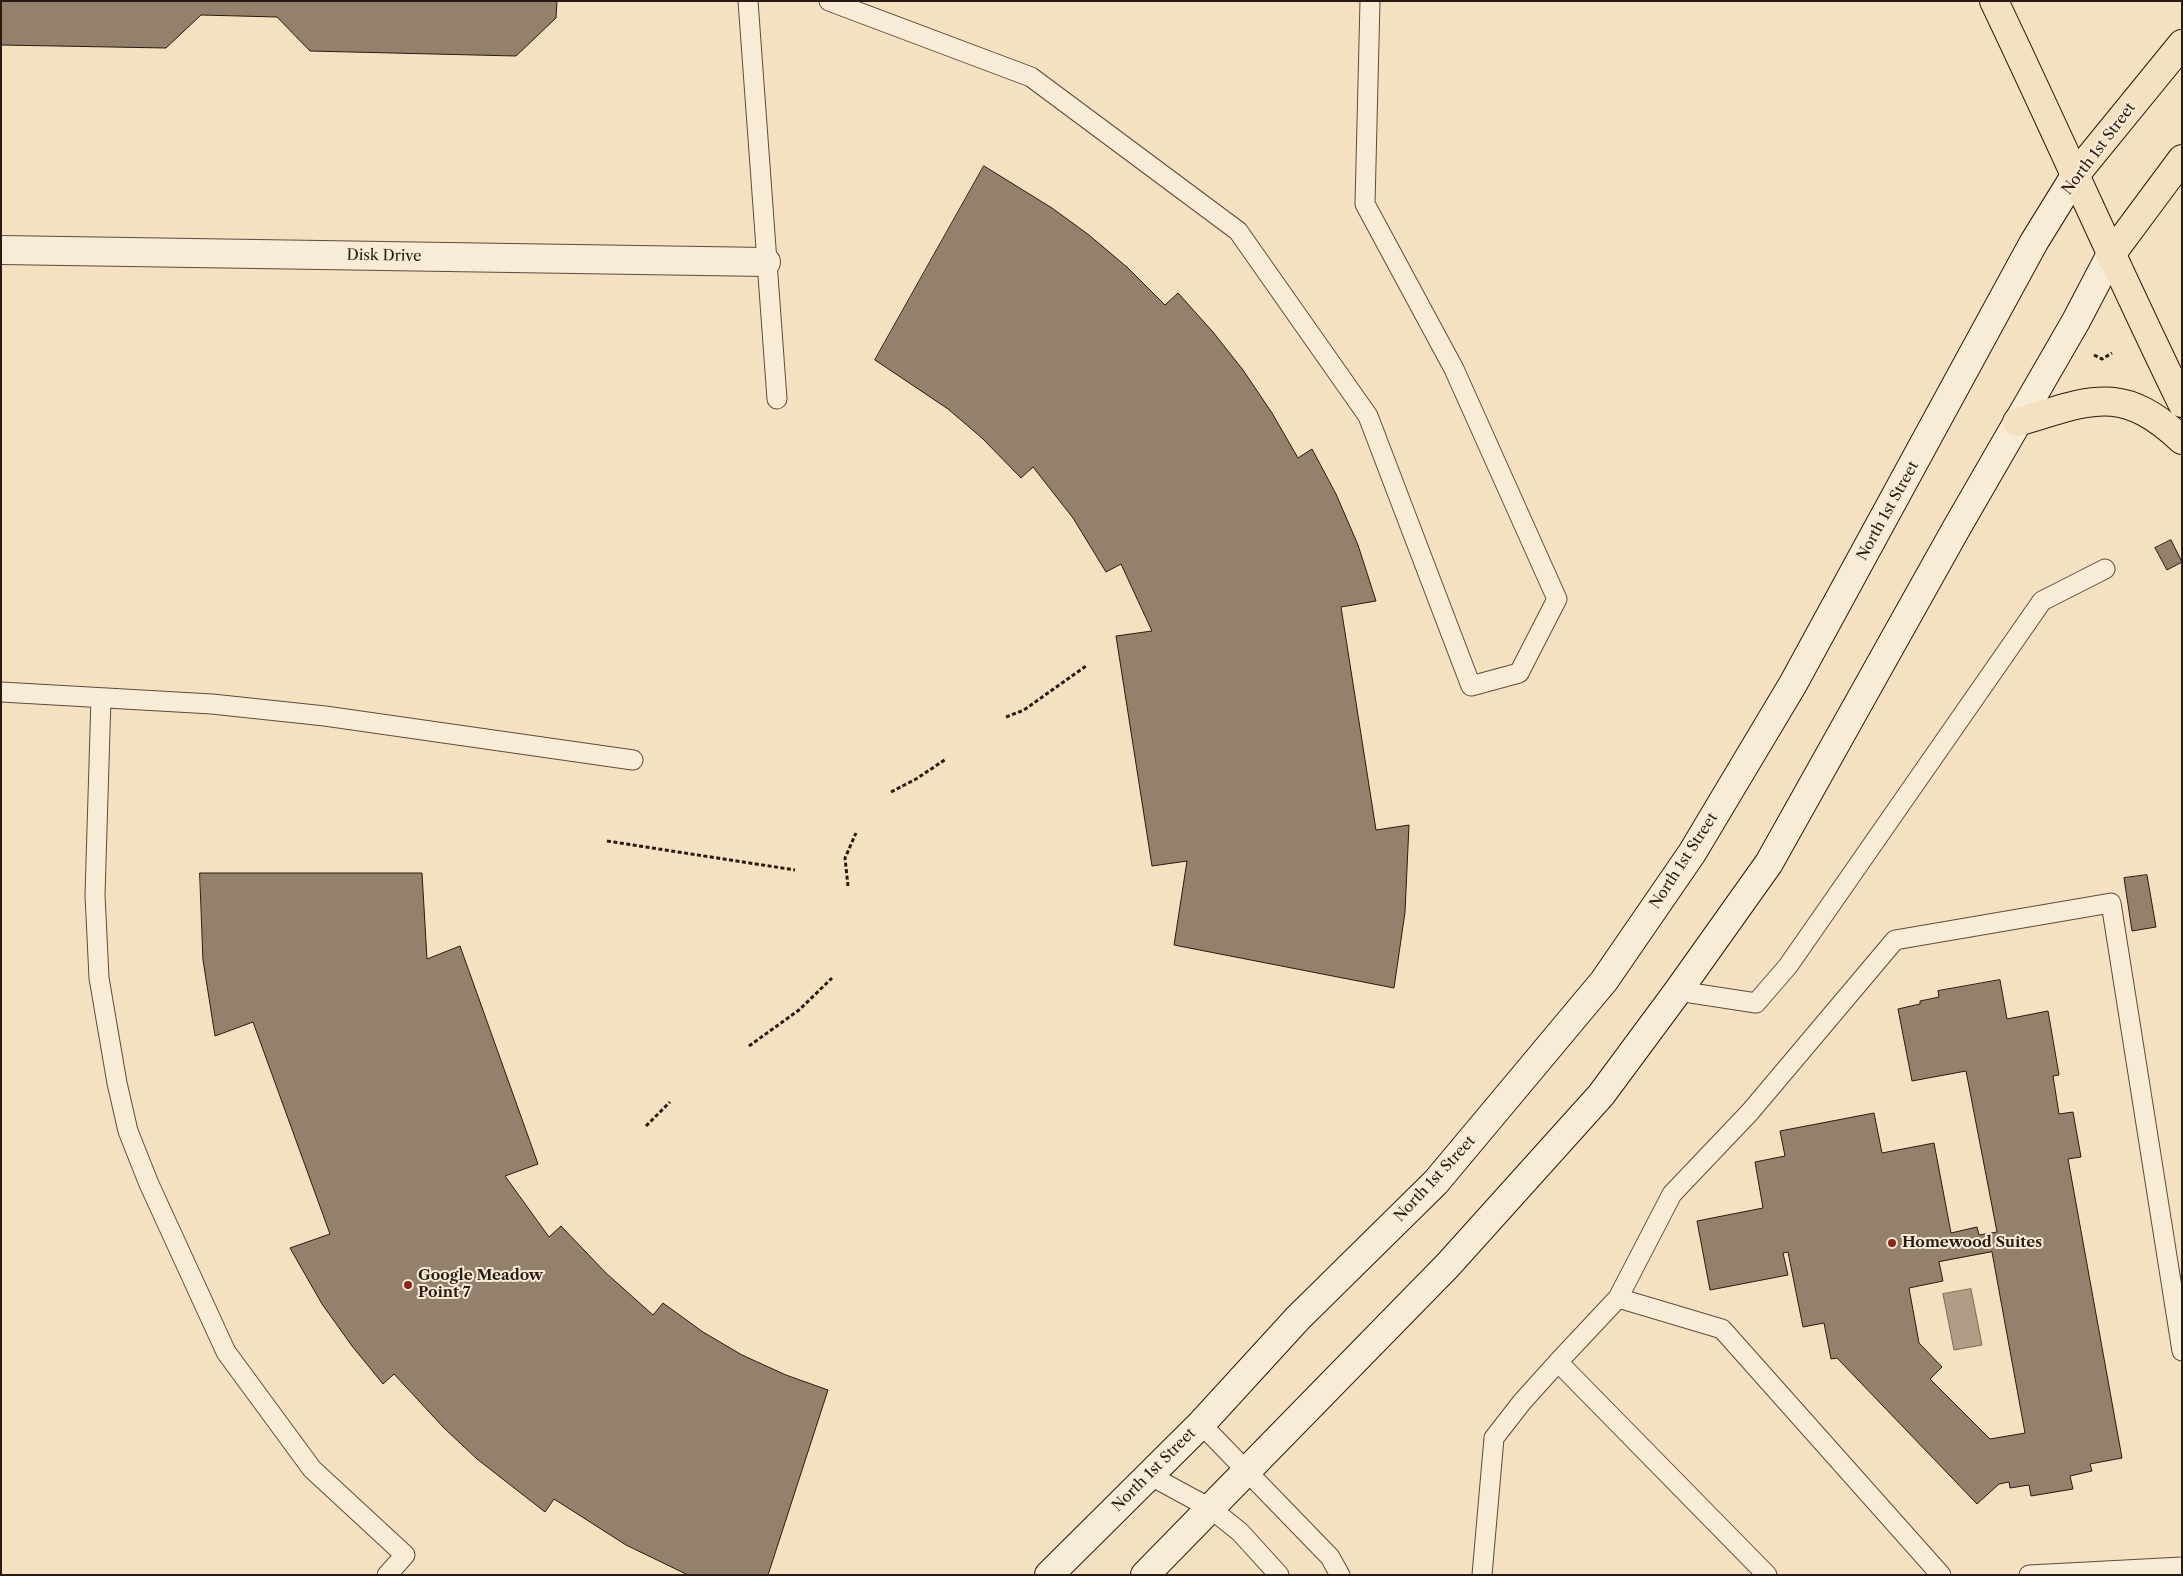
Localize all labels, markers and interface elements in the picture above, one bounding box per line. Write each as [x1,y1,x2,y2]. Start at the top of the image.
street label: North 1st Street [2058,99,2140,199]
street label: Disk Drive [346,246,422,266]
street label: North 1st Street [1853,458,1923,564]
street label: North 1st Street [1646,810,1722,912]
street label: North 1st Street [1391,1132,1479,1226]
place label: Homewood Suites [1902,1234,2042,1252]
marker: Homewood Suites [1886,1237,1898,1249]
place label: Google Meadow Point 7 [418,1267,543,1302]
marker: Google Meadow Point 7 [402,1279,414,1291]
street label: North 1st Street [1108,1424,1200,1516]

